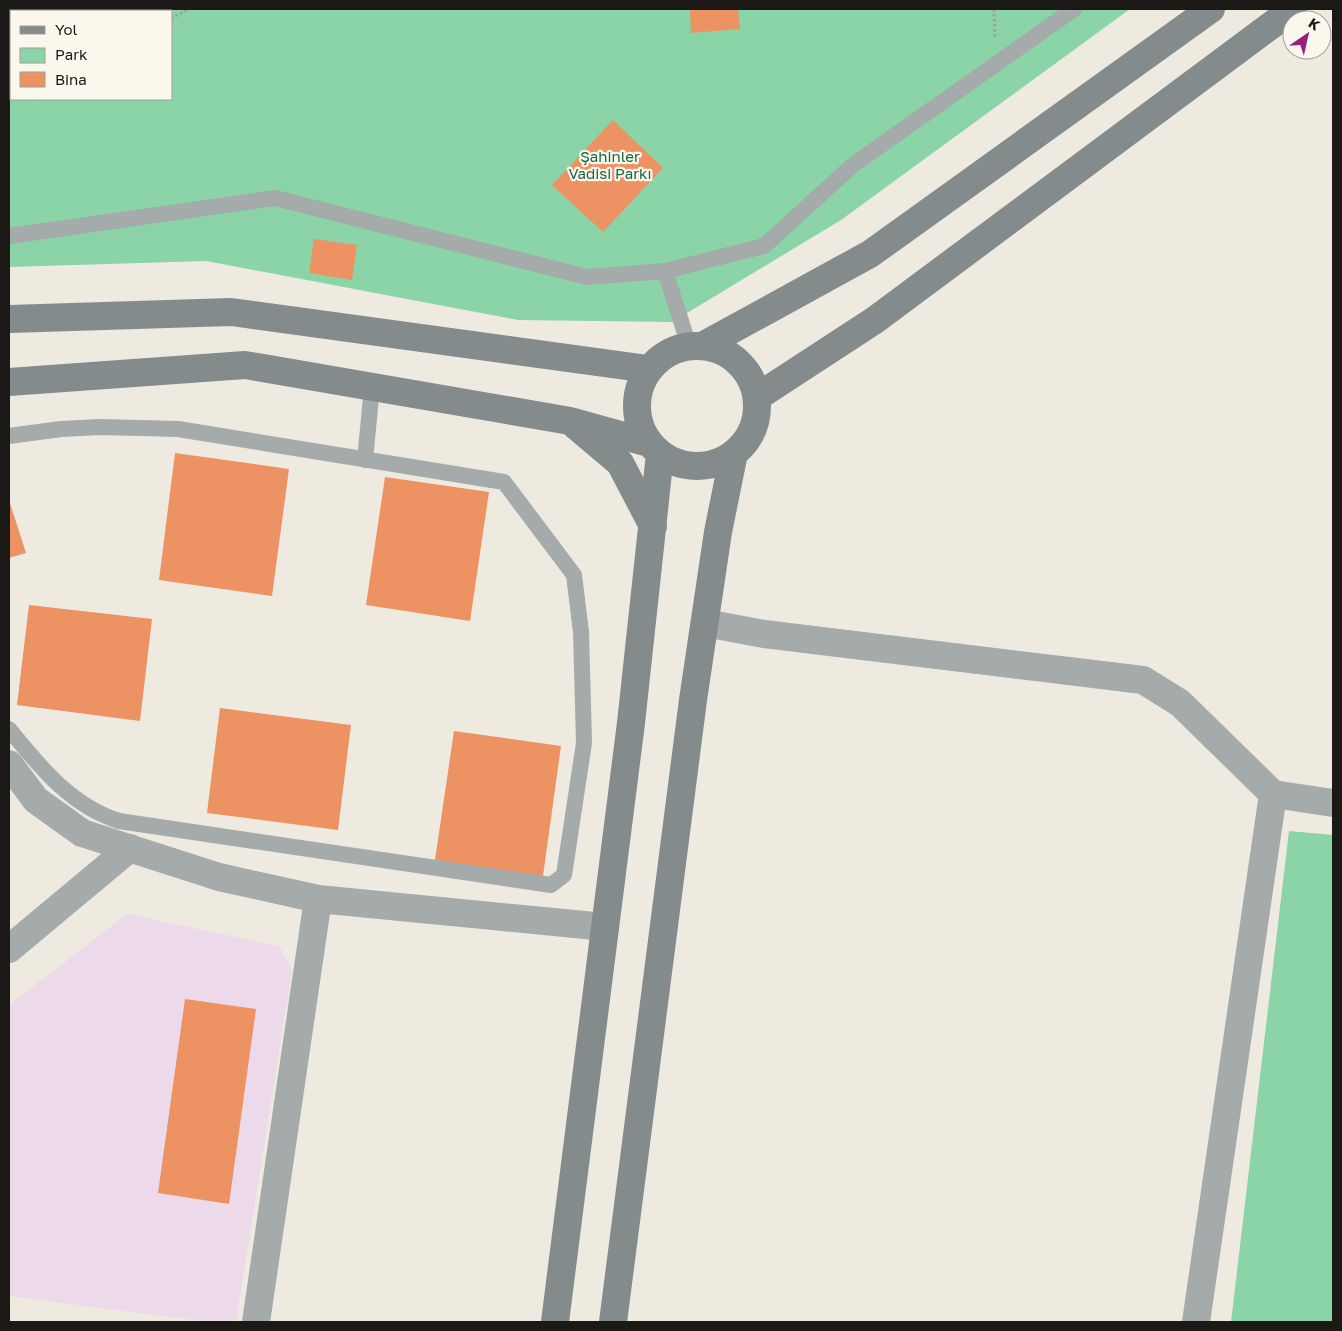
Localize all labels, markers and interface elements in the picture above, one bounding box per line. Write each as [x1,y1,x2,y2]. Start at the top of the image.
legend [10,10,172,100]
north arrow [1282,10,1332,60]
text: K [1306,14,1324,34]
text: Yol [55,20,77,38]
text: Park [55,45,88,63]
text: Bina [55,70,87,88]
park label: Şahinler Vadisi Parkı [568,147,652,182]

